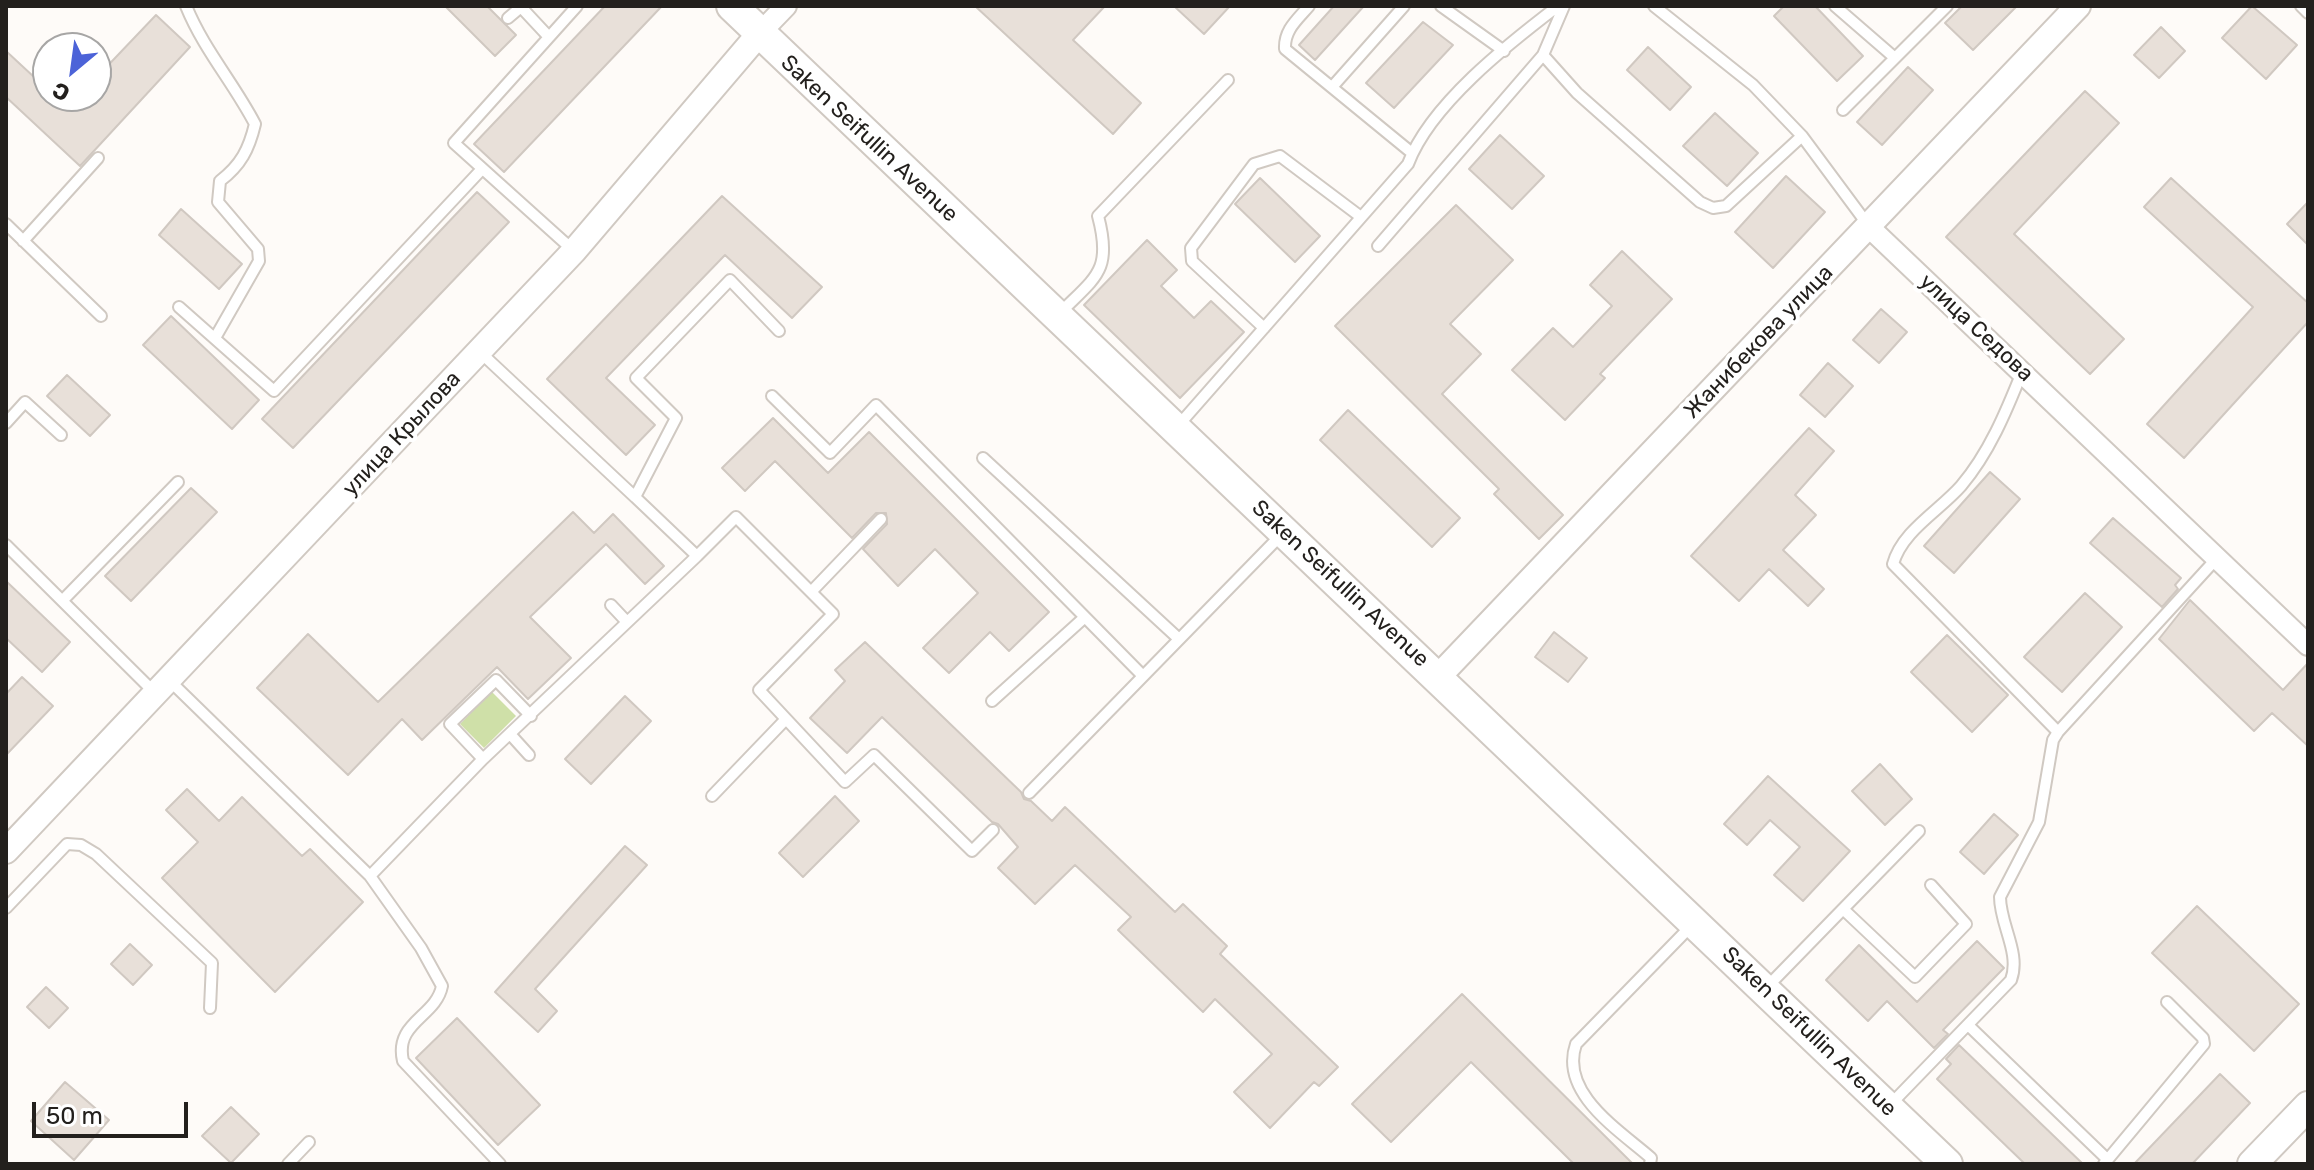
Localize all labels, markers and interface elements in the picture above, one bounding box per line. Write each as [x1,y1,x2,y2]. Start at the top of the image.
north arrow [32,32,112,112]
street label: Saken Seifullin Avenue [775,50,963,228]
text: С [48,76,74,107]
street label: Жанибекова улица [1679,260,1839,424]
street label: улица Седова [1914,269,2038,387]
street label: улица Крылова [337,366,467,502]
street label: Saken Seifullin Avenue [1246,495,1434,673]
street label: Saken Seifullin Avenue [1716,942,1902,1122]
scale bar [36,1086,192,1136]
text: 50 m [46,1102,103,1130]

